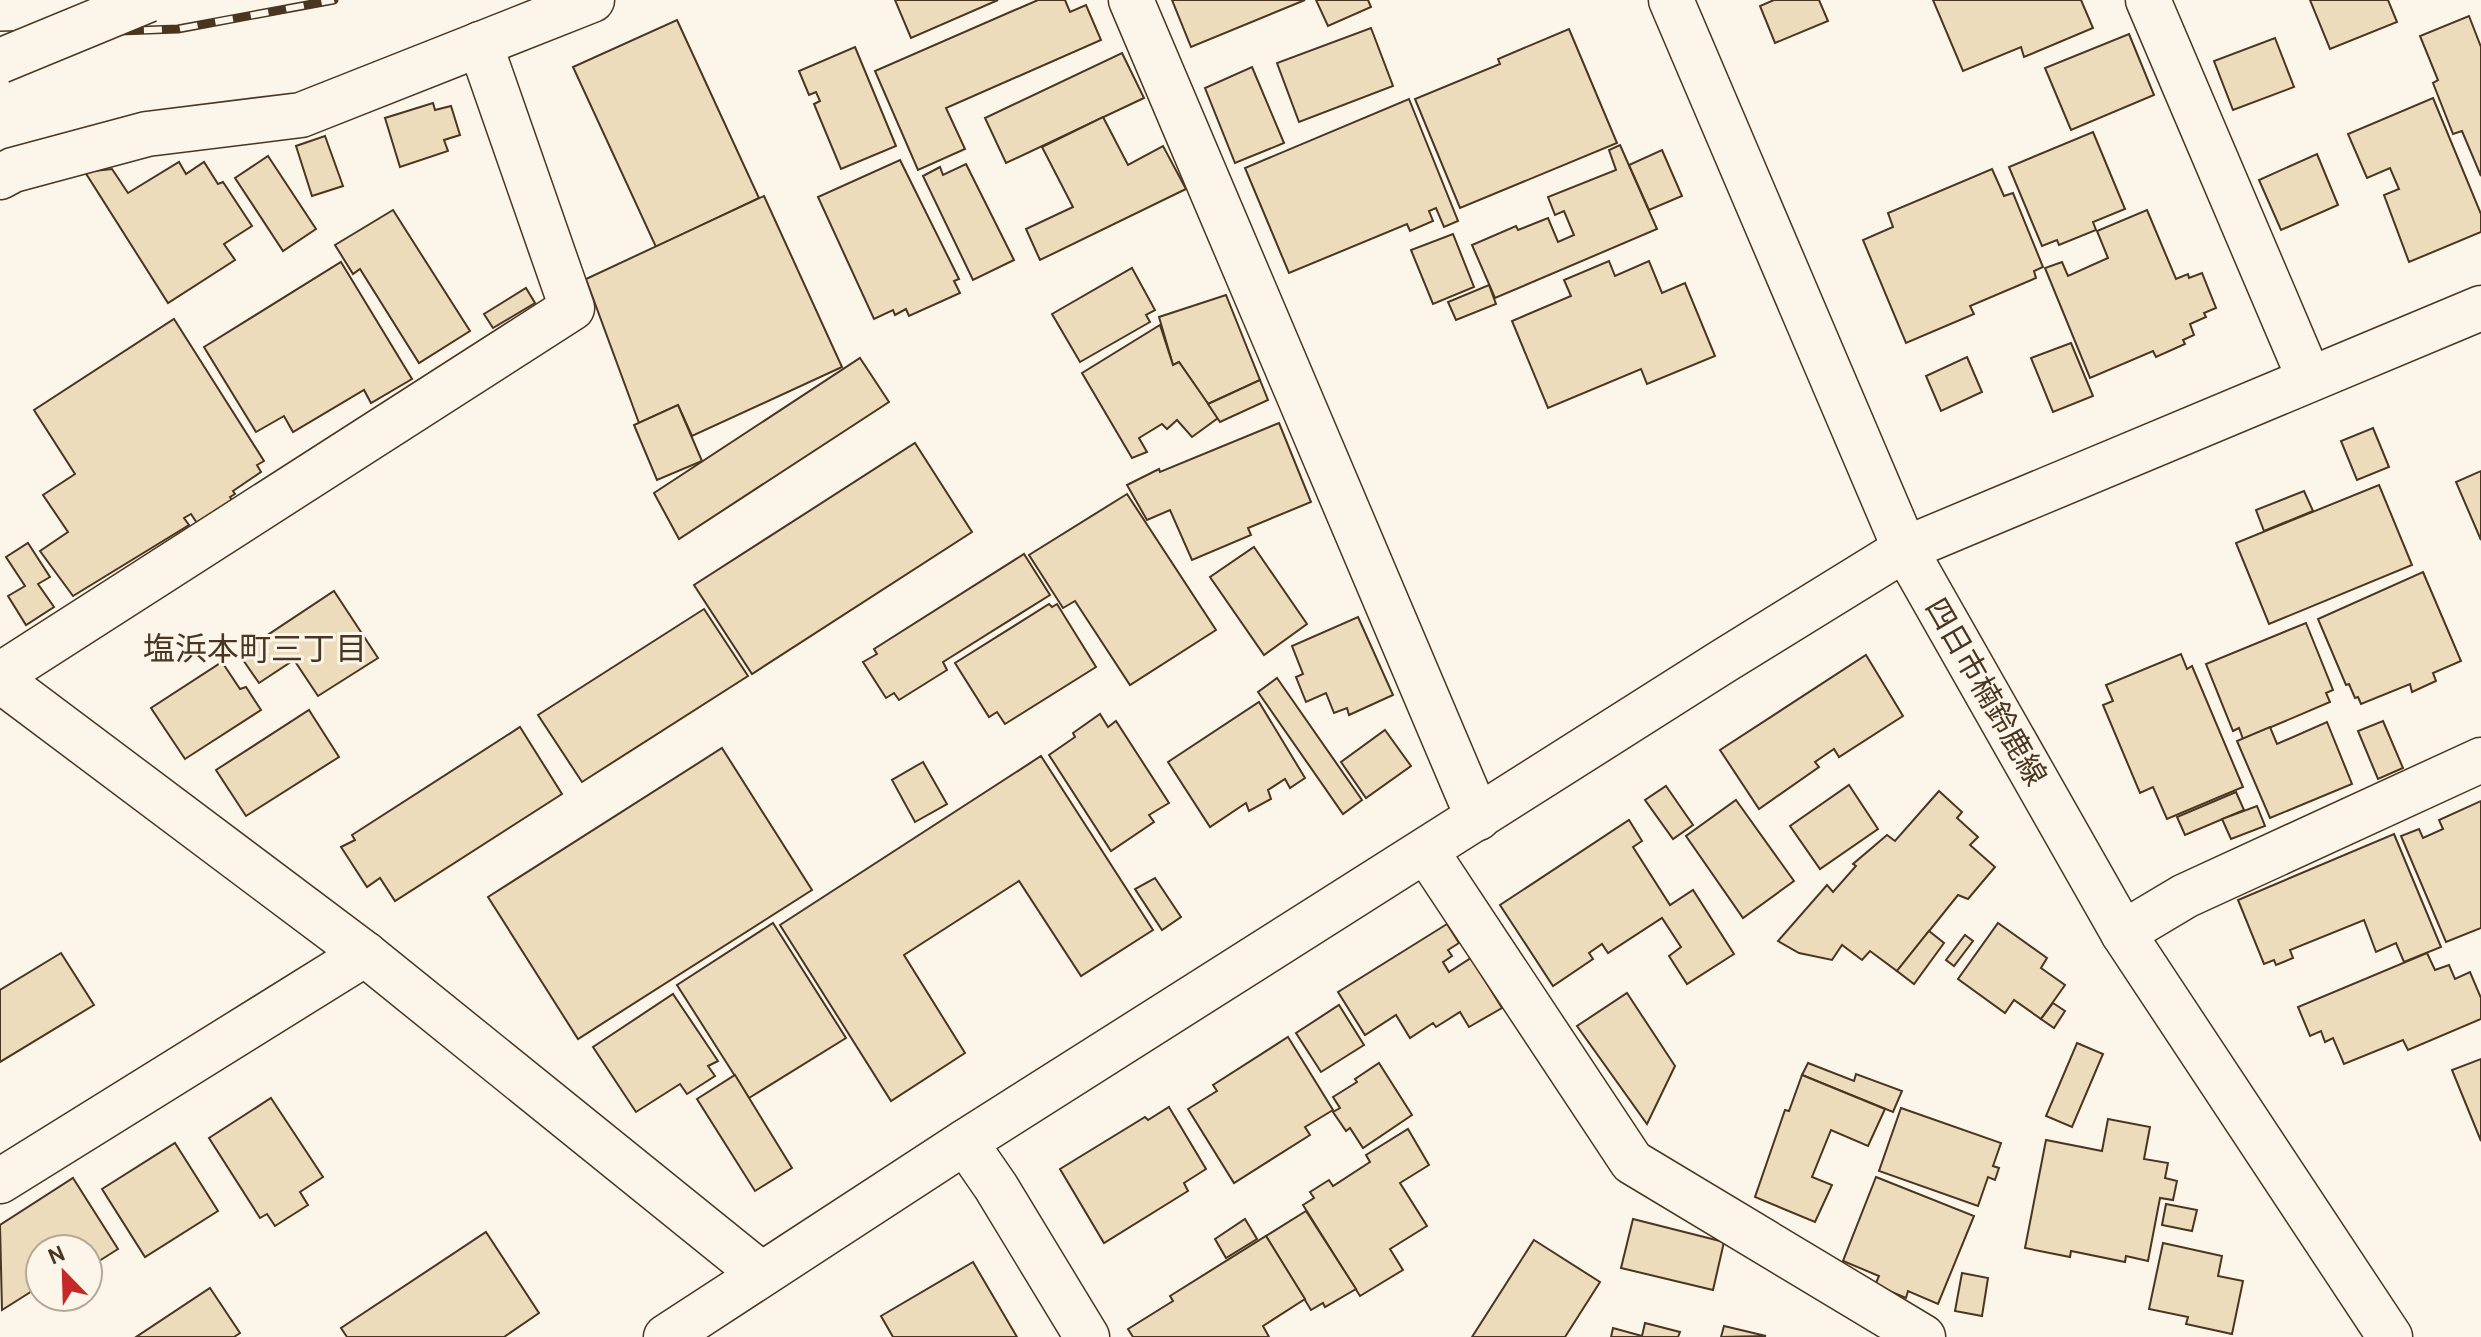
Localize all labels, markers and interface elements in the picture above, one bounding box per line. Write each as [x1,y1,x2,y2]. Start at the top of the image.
street label: 四日市楠鈴鹿線 [1918,592,2055,792]
district label: 塩浜本町三丁目 [143,629,367,668]
north arrow [24,1233,104,1313]
text: N [44,1240,69,1271]

